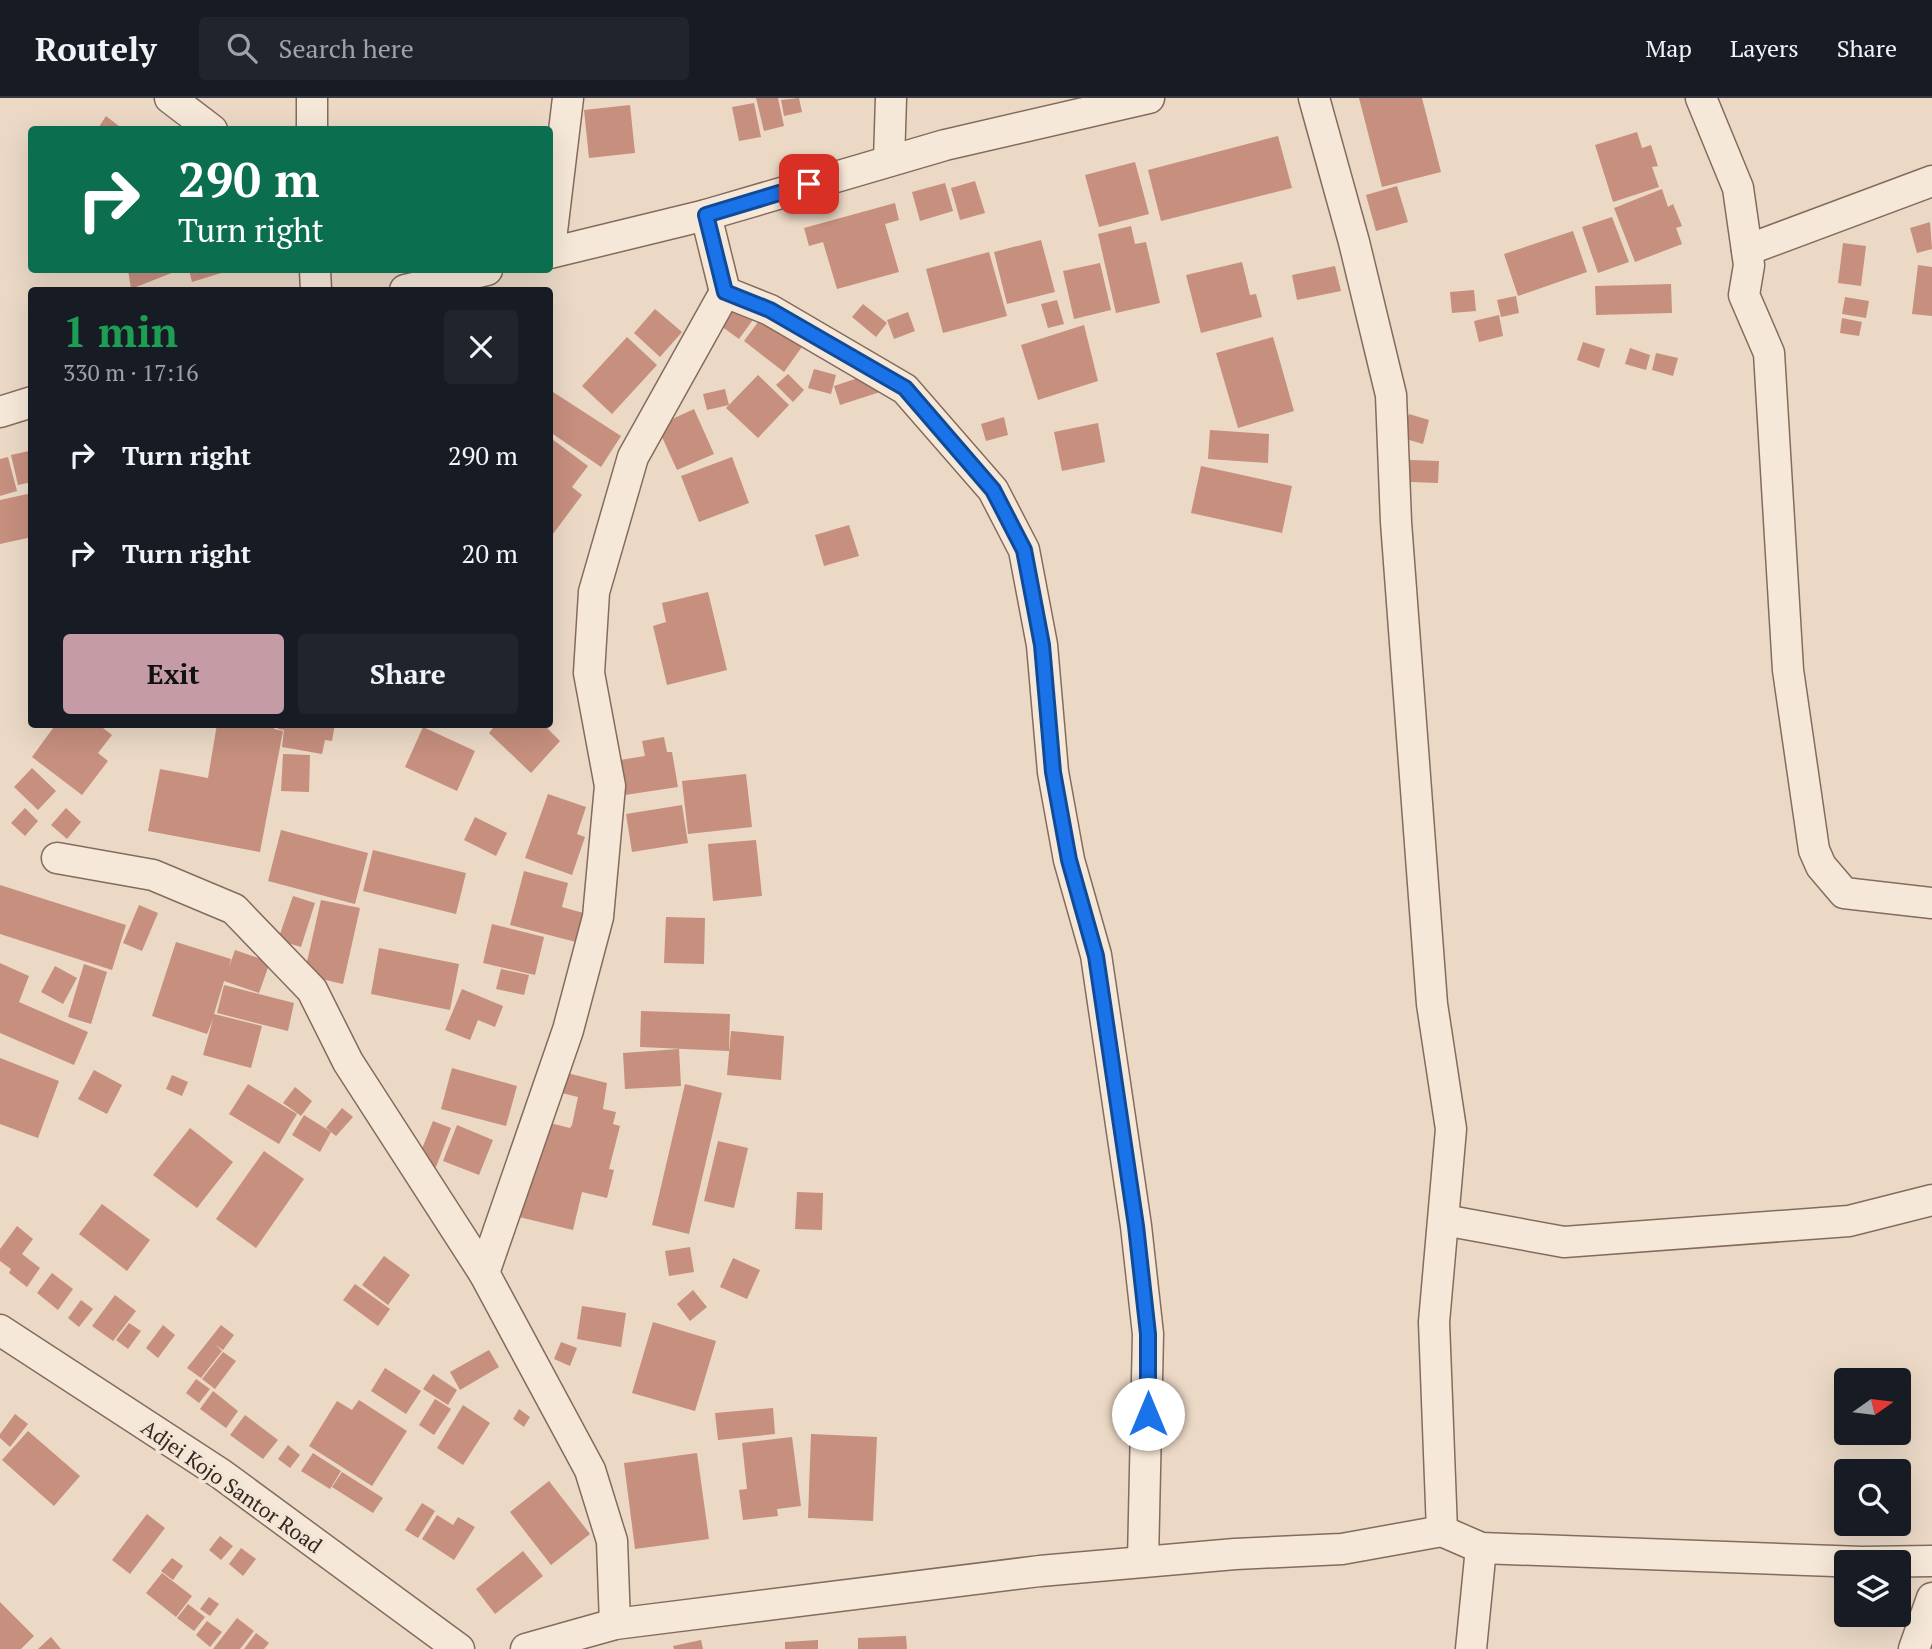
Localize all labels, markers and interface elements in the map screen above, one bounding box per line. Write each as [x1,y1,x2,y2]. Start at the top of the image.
search box [199,17,689,80]
text: Routely [35,27,157,70]
icon: search [223,29,261,67]
text: Search here [279,31,414,65]
text: Map [1645,32,1692,64]
text: Layers [1730,32,1799,64]
text: Share [1837,32,1897,64]
text: 290 m [178,146,320,211]
icon: right [63,154,154,245]
pin [779,154,839,214]
icon: arrive [790,165,828,203]
text: Turn right [178,209,324,251]
text: 1 min [63,303,178,359]
button: close [444,310,518,384]
text: 330 m · 17:16 [63,357,198,388]
icon: right [63,436,101,474]
text: Turn right [122,438,251,472]
text: 290 m [448,438,518,472]
icon: right [63,534,101,572]
text: Turn right [122,536,251,570]
text: 20 m [462,536,518,570]
button: Exit [63,634,284,714]
button: Share [298,634,518,714]
north arrow [1834,1368,1911,1446]
map controls [1834,1368,1911,1627]
position arrow [1111,1377,1185,1451]
street label: Adjei Kojo Santor Road [136,1413,328,1559]
button: search [1834,1459,1911,1536]
button: layers [1834,1550,1911,1627]

